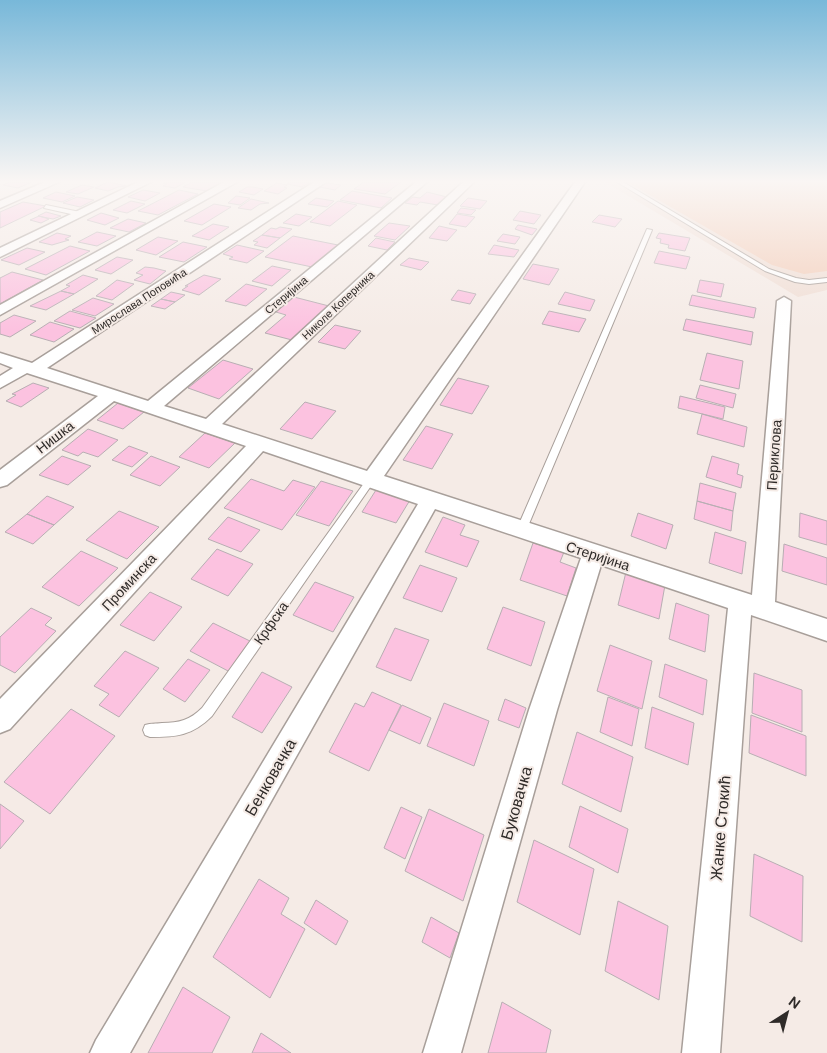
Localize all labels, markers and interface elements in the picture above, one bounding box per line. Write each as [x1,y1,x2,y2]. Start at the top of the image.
street label: Мирослава Поповића [89,265,190,337]
street label: Николе Коперника [299,267,378,342]
street label: Стеријина [262,272,311,317]
street label: Нишка [32,416,78,457]
street label: Периклова [763,419,785,491]
street label: Стеријина [564,537,632,575]
street label: Проминска [98,549,160,614]
street label: Крфска [250,598,292,648]
street label: Бенковачка [240,735,301,820]
street label: Буковачка [496,764,537,842]
street label: Жанке Стокић [705,775,736,881]
north arrow [762,988,812,1038]
text: N [785,992,804,1013]

